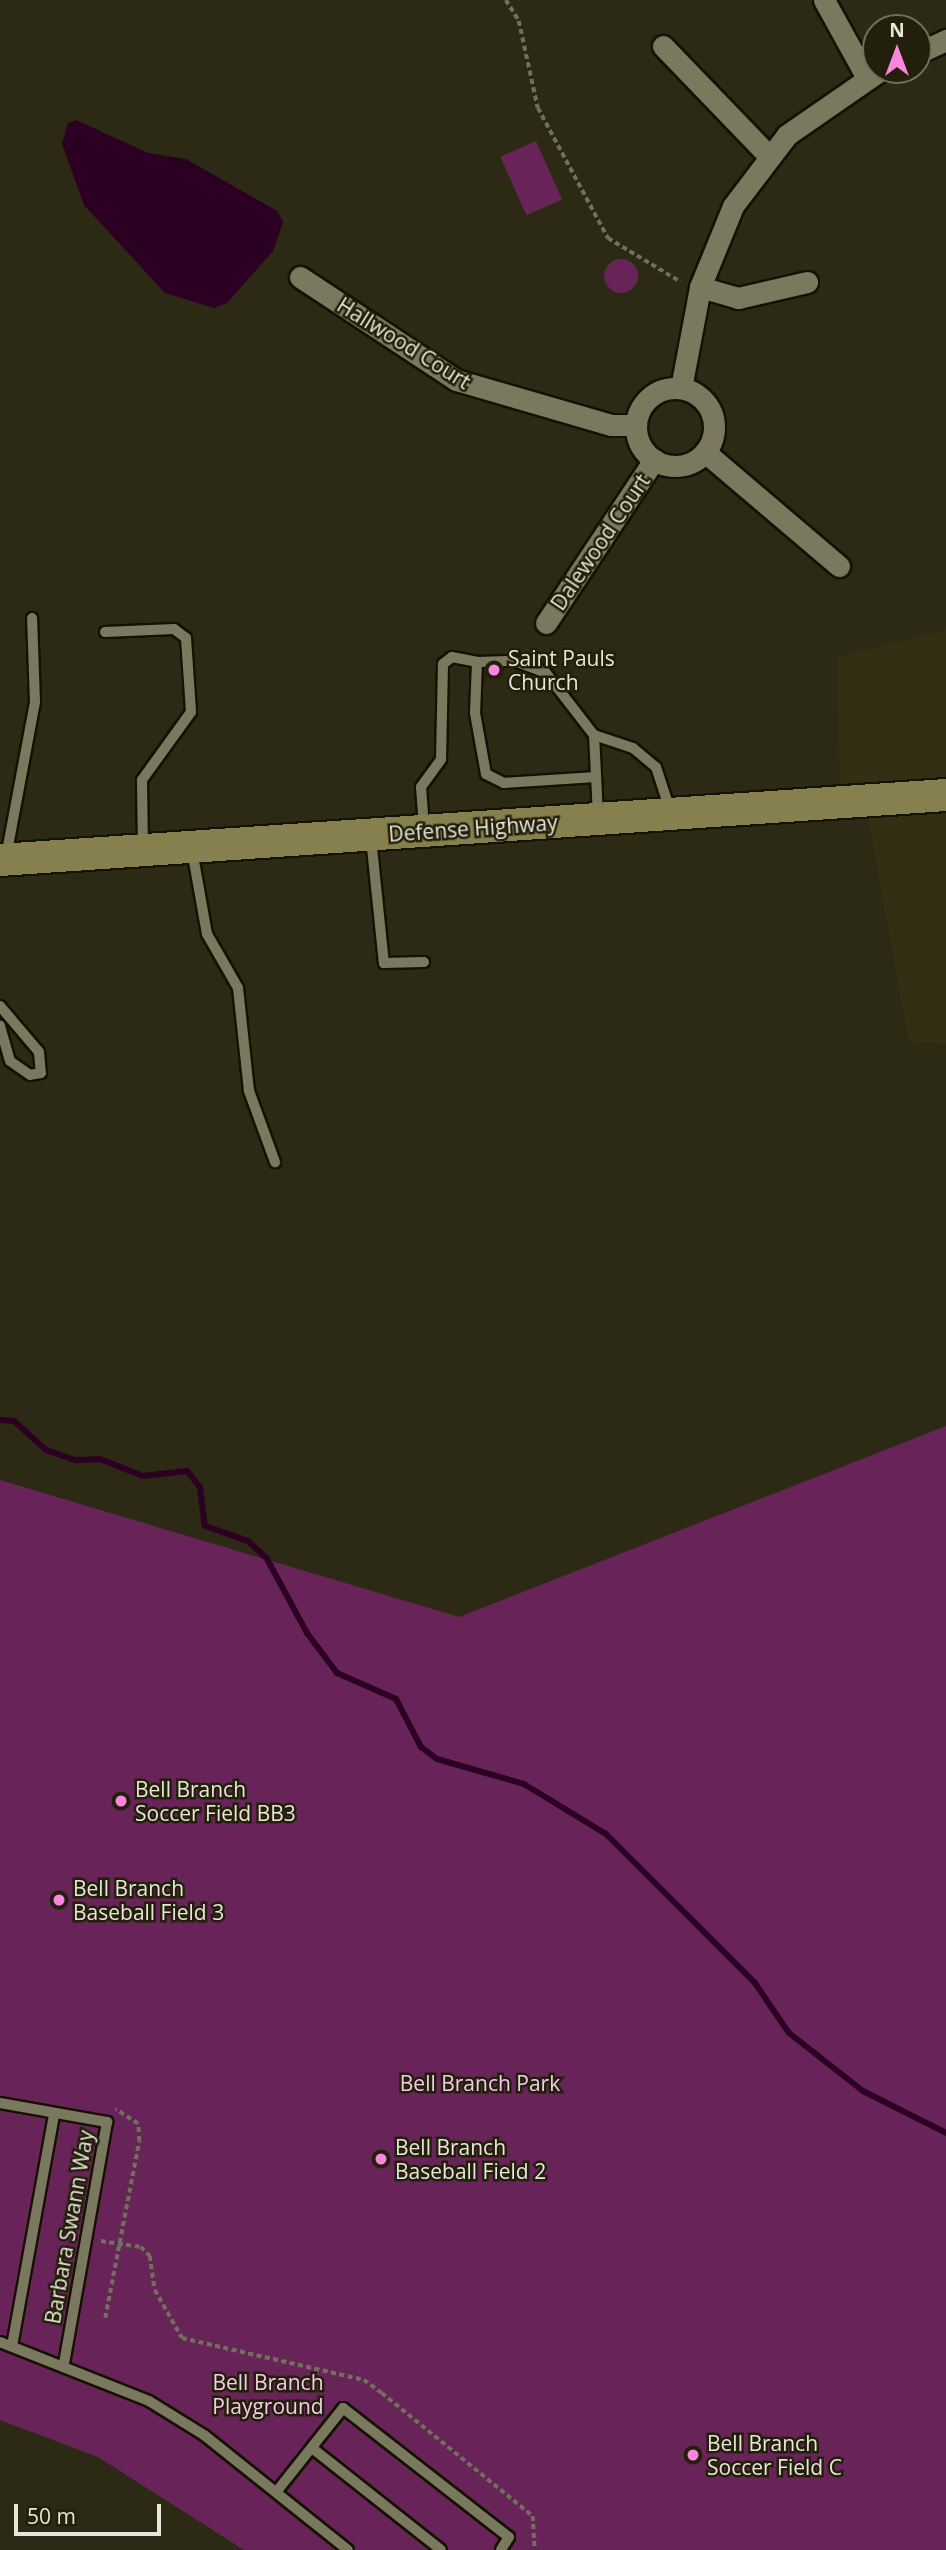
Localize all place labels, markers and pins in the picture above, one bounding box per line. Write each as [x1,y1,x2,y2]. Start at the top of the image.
place label: Saint Pauls Church [508,645,615,695]
marker: Saint Pauls Church [486,662,502,678]
place label: Bell Branch Soccer Field BB3 [135,1776,296,1826]
marker: Bell Branch Soccer Field BB3 [113,1793,129,1809]
place label: Bell Branch Baseball Field 3 [73,1875,224,1925]
marker: Bell Branch Baseball Field 3 [51,1892,67,1908]
place label: Bell Branch Baseball Field 2 [395,2134,546,2184]
marker: Bell Branch Baseball Field 2 [373,2151,389,2167]
place label: Bell Branch Soccer Field C [707,2430,842,2480]
marker: Bell Branch Soccer Field C [685,2447,701,2463]

